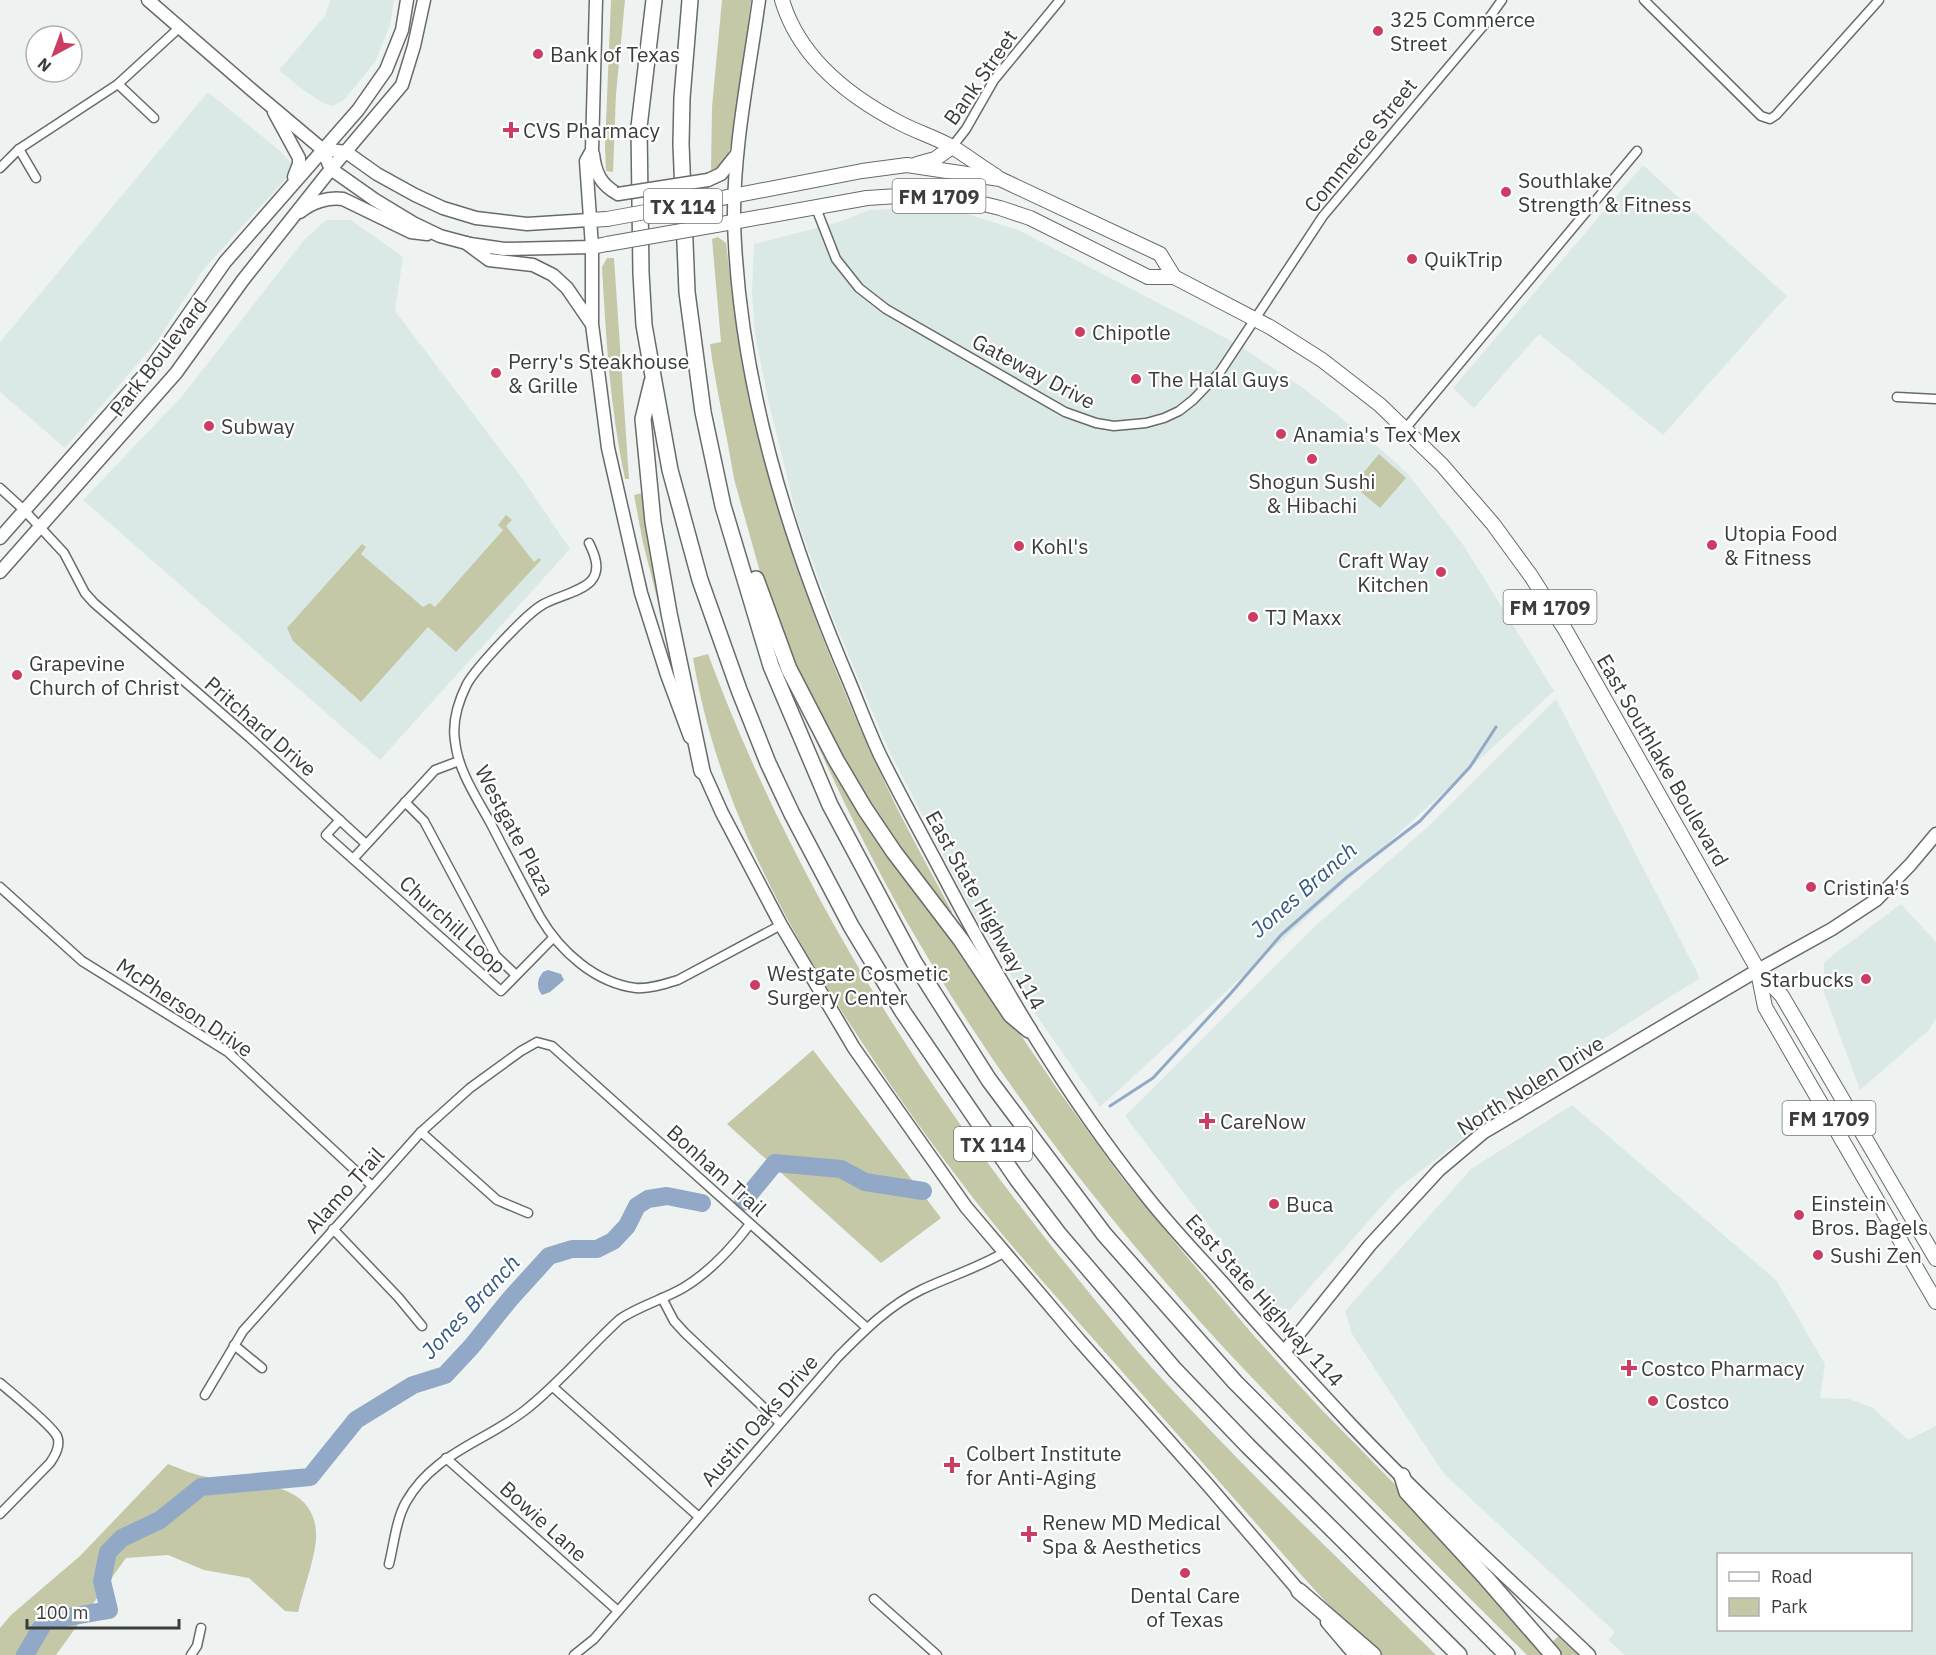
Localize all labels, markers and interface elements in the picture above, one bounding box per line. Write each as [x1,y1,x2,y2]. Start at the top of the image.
place label: 325 Commerce Street [1390,5,1535,57]
north arrow [24,24,84,84]
street label: Bank Street [937,24,1023,130]
marker: 325 Commerce Street [1371,24,1385,38]
place label: Bank of Texas [550,40,680,68]
marker: Bank of Texas [531,47,545,61]
text: N [33,54,55,77]
street label: Commerce Street [1297,72,1423,218]
place label: CVS Pharmacy [523,116,660,144]
marker: CVS Pharmacy [504,123,518,137]
place label: Southlake Strength & Fitness [1518,166,1692,218]
road number: FM 1709 [892,179,986,213]
marker: Southlake Strength & Fitness [1499,185,1513,199]
road number: TX 114 [644,189,722,223]
place label: QuikTrip [1424,245,1503,273]
marker: QuikTrip [1405,252,1419,266]
street label: Park Boulevard [103,292,213,422]
place label: Chipotle [1092,318,1171,346]
marker: Chipotle [1073,325,1087,339]
street label: Gateway Drive [967,327,1101,415]
place label: Perry's Steakhouse & Grille [508,347,689,399]
place label: The Halal Guys [1148,365,1289,393]
marker: Perry's Steakhouse & Grille [489,366,503,380]
marker: The Halal Guys [1129,372,1143,386]
place label: Subway [221,412,295,440]
marker: Subway [202,419,216,433]
place label: Anamia's Tex Mex [1293,420,1461,448]
marker: Anamia's Tex Mex [1274,427,1288,441]
marker: Shogun Sushi & Hibachi [1305,452,1319,466]
place label: Shogun Sushi & Hibachi [1248,467,1376,519]
place label: Utopia Food & Fitness [1724,519,1838,571]
place label: Kohl's [1031,532,1089,560]
marker: Utopia Food & Fitness [1705,538,1719,552]
marker: Kohl's [1012,539,1026,553]
place label: Craft Way Kitchen [1338,546,1430,598]
marker: Craft Way Kitchen [1434,565,1448,579]
road number: FM 1709 [1504,590,1596,624]
place label: TJ Maxx [1265,603,1342,631]
marker: TJ Maxx [1246,610,1260,624]
place label: Grapevine Church of Christ [29,649,180,701]
street label: East Southlake Boulevard [1591,649,1735,871]
marker: Grapevine Church of Christ [10,668,24,682]
street label: Pritchard Drive [199,670,323,782]
street label: Westgate Plaza [469,760,561,900]
street label: East State Highway 114 [920,805,1052,1015]
water label: Jones Branch [1244,835,1362,943]
street label: Churchill Loop [394,869,512,979]
place label: Cristina's [1823,873,1910,901]
marker: Cristina's [1804,880,1818,894]
street label: McPherson Drive [111,951,259,1063]
place label: Westgate Cosmetic Surgery Center [767,959,948,1011]
place label: Starbucks [1760,965,1854,993]
marker: Starbucks [1859,972,1873,986]
marker: Westgate Cosmetic Surgery Center [748,978,762,992]
street label: North Nolen Drive [1451,1029,1609,1141]
road number: FM 1709 [1782,1101,1876,1135]
place label: CareNow [1220,1107,1306,1135]
marker: CareNow [1198,1112,1216,1130]
street label: Bonham Trail [661,1118,773,1222]
road number: TX 114 [954,1127,1032,1161]
street label: Alamo Trail [298,1141,390,1239]
place label: Einstein Bros. Bagels [1811,1189,1928,1241]
place label: Buca [1286,1190,1333,1218]
marker: Buca [1267,1197,1281,1211]
street label: East State Highway 114 [1180,1208,1350,1392]
marker: Einstein Bros. Bagels [1792,1208,1806,1222]
place label: Sushi Zen [1830,1241,1922,1269]
water label: Jones Branch [414,1248,526,1364]
marker: Sushi Zen [1811,1248,1825,1262]
street label: Austin Oaks Drive [694,1348,824,1492]
place label: Costco Pharmacy [1641,1354,1805,1382]
marker: Costco Pharmacy [1622,1361,1636,1375]
place label: Costco [1665,1387,1729,1415]
marker: Costco [1646,1394,1660,1408]
place label: Colbert Institute for Anti-Aging [966,1439,1121,1491]
marker: Colbert Institute for Anti-Aging [943,1456,961,1474]
street label: Bowie Lane [494,1474,594,1568]
place label: Renew MD Medical Spa & Aesthetics [1042,1508,1221,1560]
marker: Renew MD Medical Spa & Aesthetics [1020,1525,1038,1543]
legend [1717,1553,1912,1631]
text: Road [1771,1565,1812,1588]
marker: Dental Care of Texas [1178,1566,1192,1580]
place label: Dental Care of Texas [1130,1581,1240,1633]
scale bar [27,1592,178,1630]
text: Park [1771,1595,1808,1618]
text: 100 m [36,1601,88,1624]

